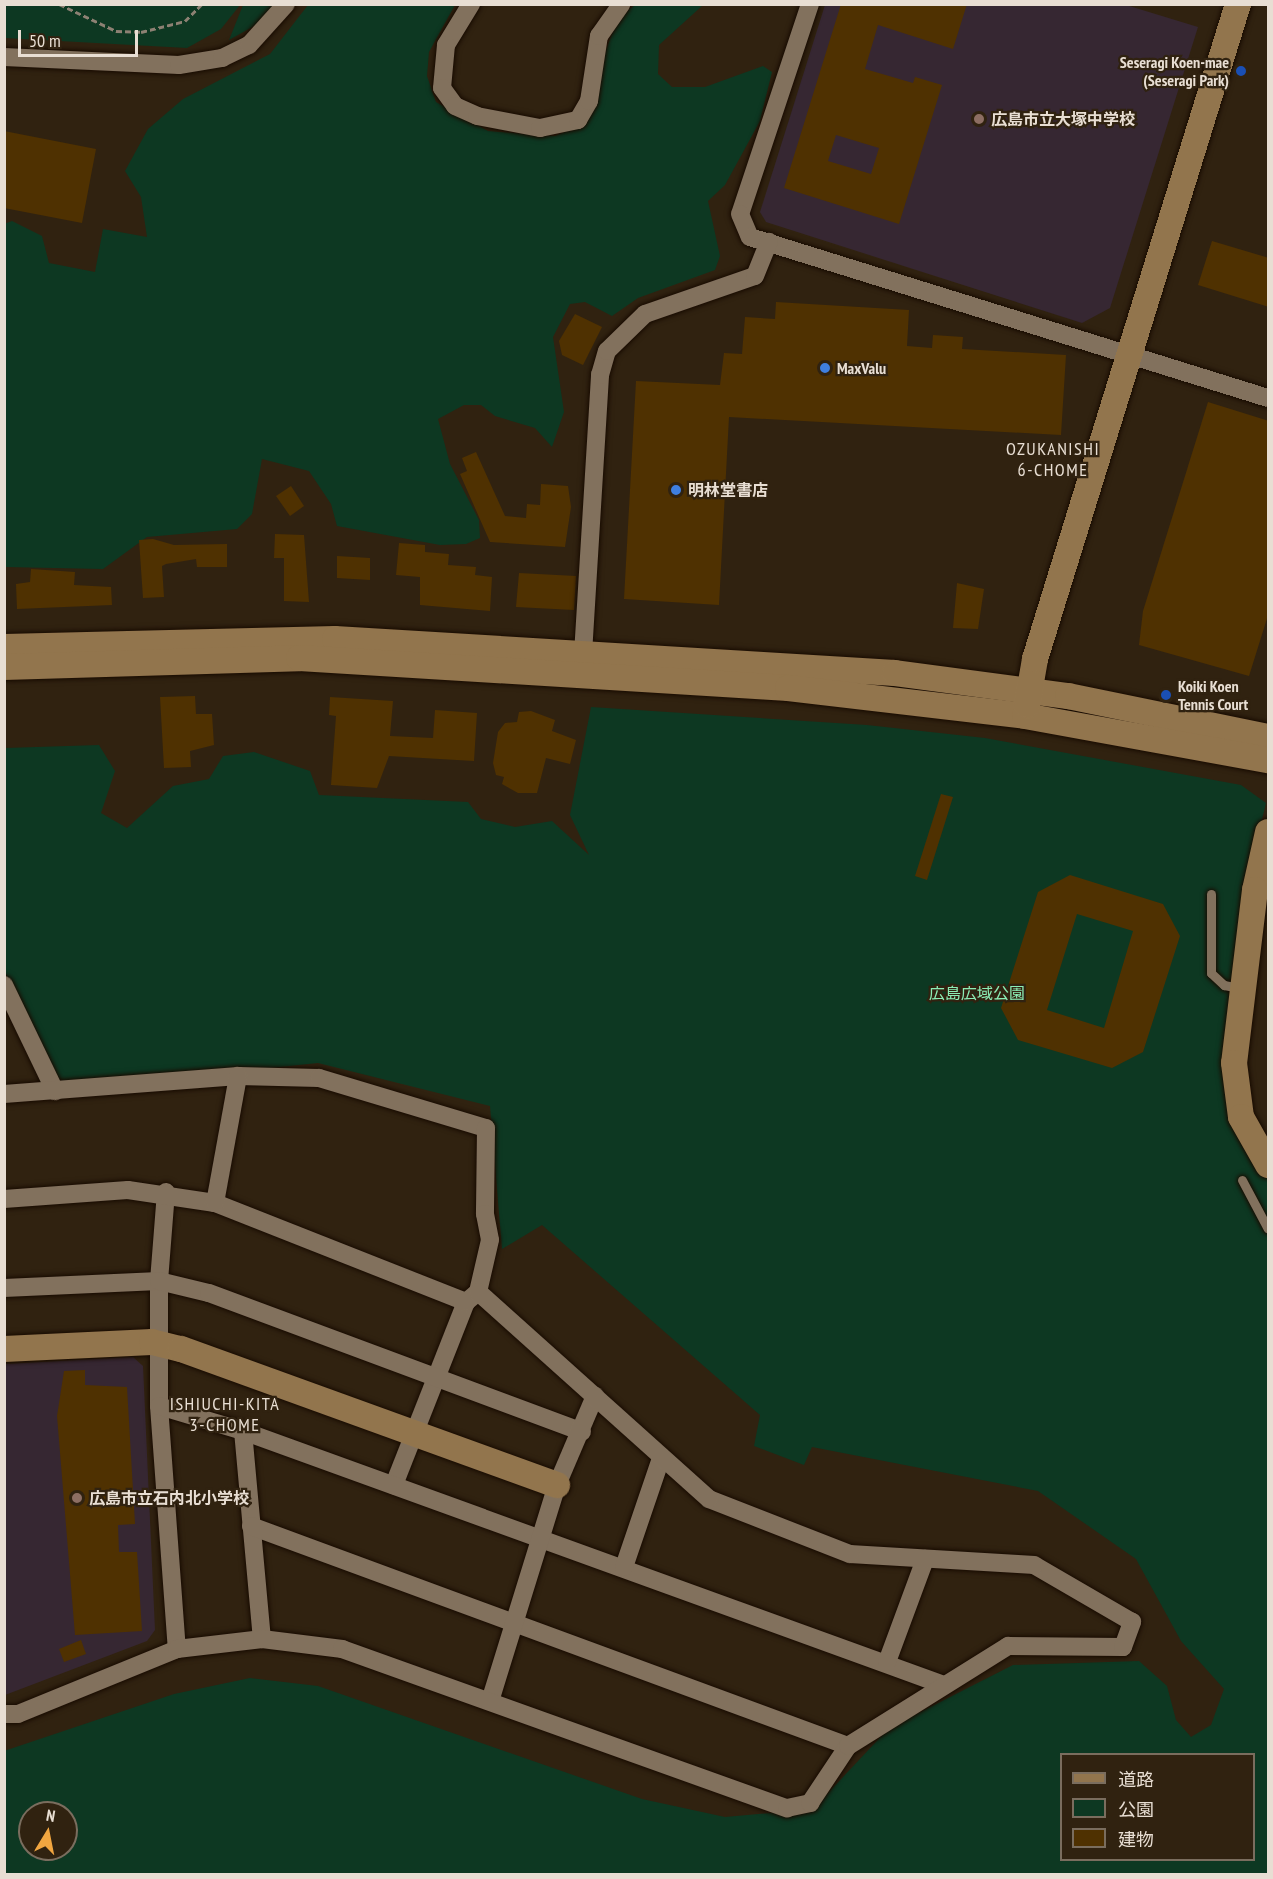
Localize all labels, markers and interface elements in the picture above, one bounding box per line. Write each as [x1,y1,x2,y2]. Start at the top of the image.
scale bar [21,18,141,56]
text: 50 m [29,29,61,52]
place label: Seseragi Koen-mae (Seseragi Park) [1120,52,1229,90]
marker: Seseragi Koen-mae (Seseragi Park) [1234,64,1248,78]
place label: 広島市立大塚中学校 [991,109,1135,129]
marker: 広島市立大塚中学校 [972,112,986,126]
place label: MaxValu [837,358,886,378]
marker: MaxValu [818,361,832,375]
district label: OZUKANISHI 6-CHOME [1006,439,1100,482]
place label: 明林堂書店 [688,480,768,500]
marker: 明林堂書店 [669,483,683,497]
place label: Koiki Koen Tennis Court [1178,676,1248,714]
marker: Koiki Koen Tennis Court [1159,688,1173,702]
park label: 広島広域公園 [929,983,1025,1003]
district label: ISHIUCHI-KITA 3-CHOME [170,1394,280,1436]
place label: 広島市立石内北小学校 [89,1488,249,1508]
marker: 広島市立石内北小学校 [70,1491,84,1505]
legend [1060,1753,1255,1861]
text: 道路 [1118,1768,1154,1791]
text: 公園 [1118,1798,1154,1821]
north arrow [18,1801,78,1861]
text: N [45,1805,57,1826]
text: 建物 [1118,1828,1154,1851]

